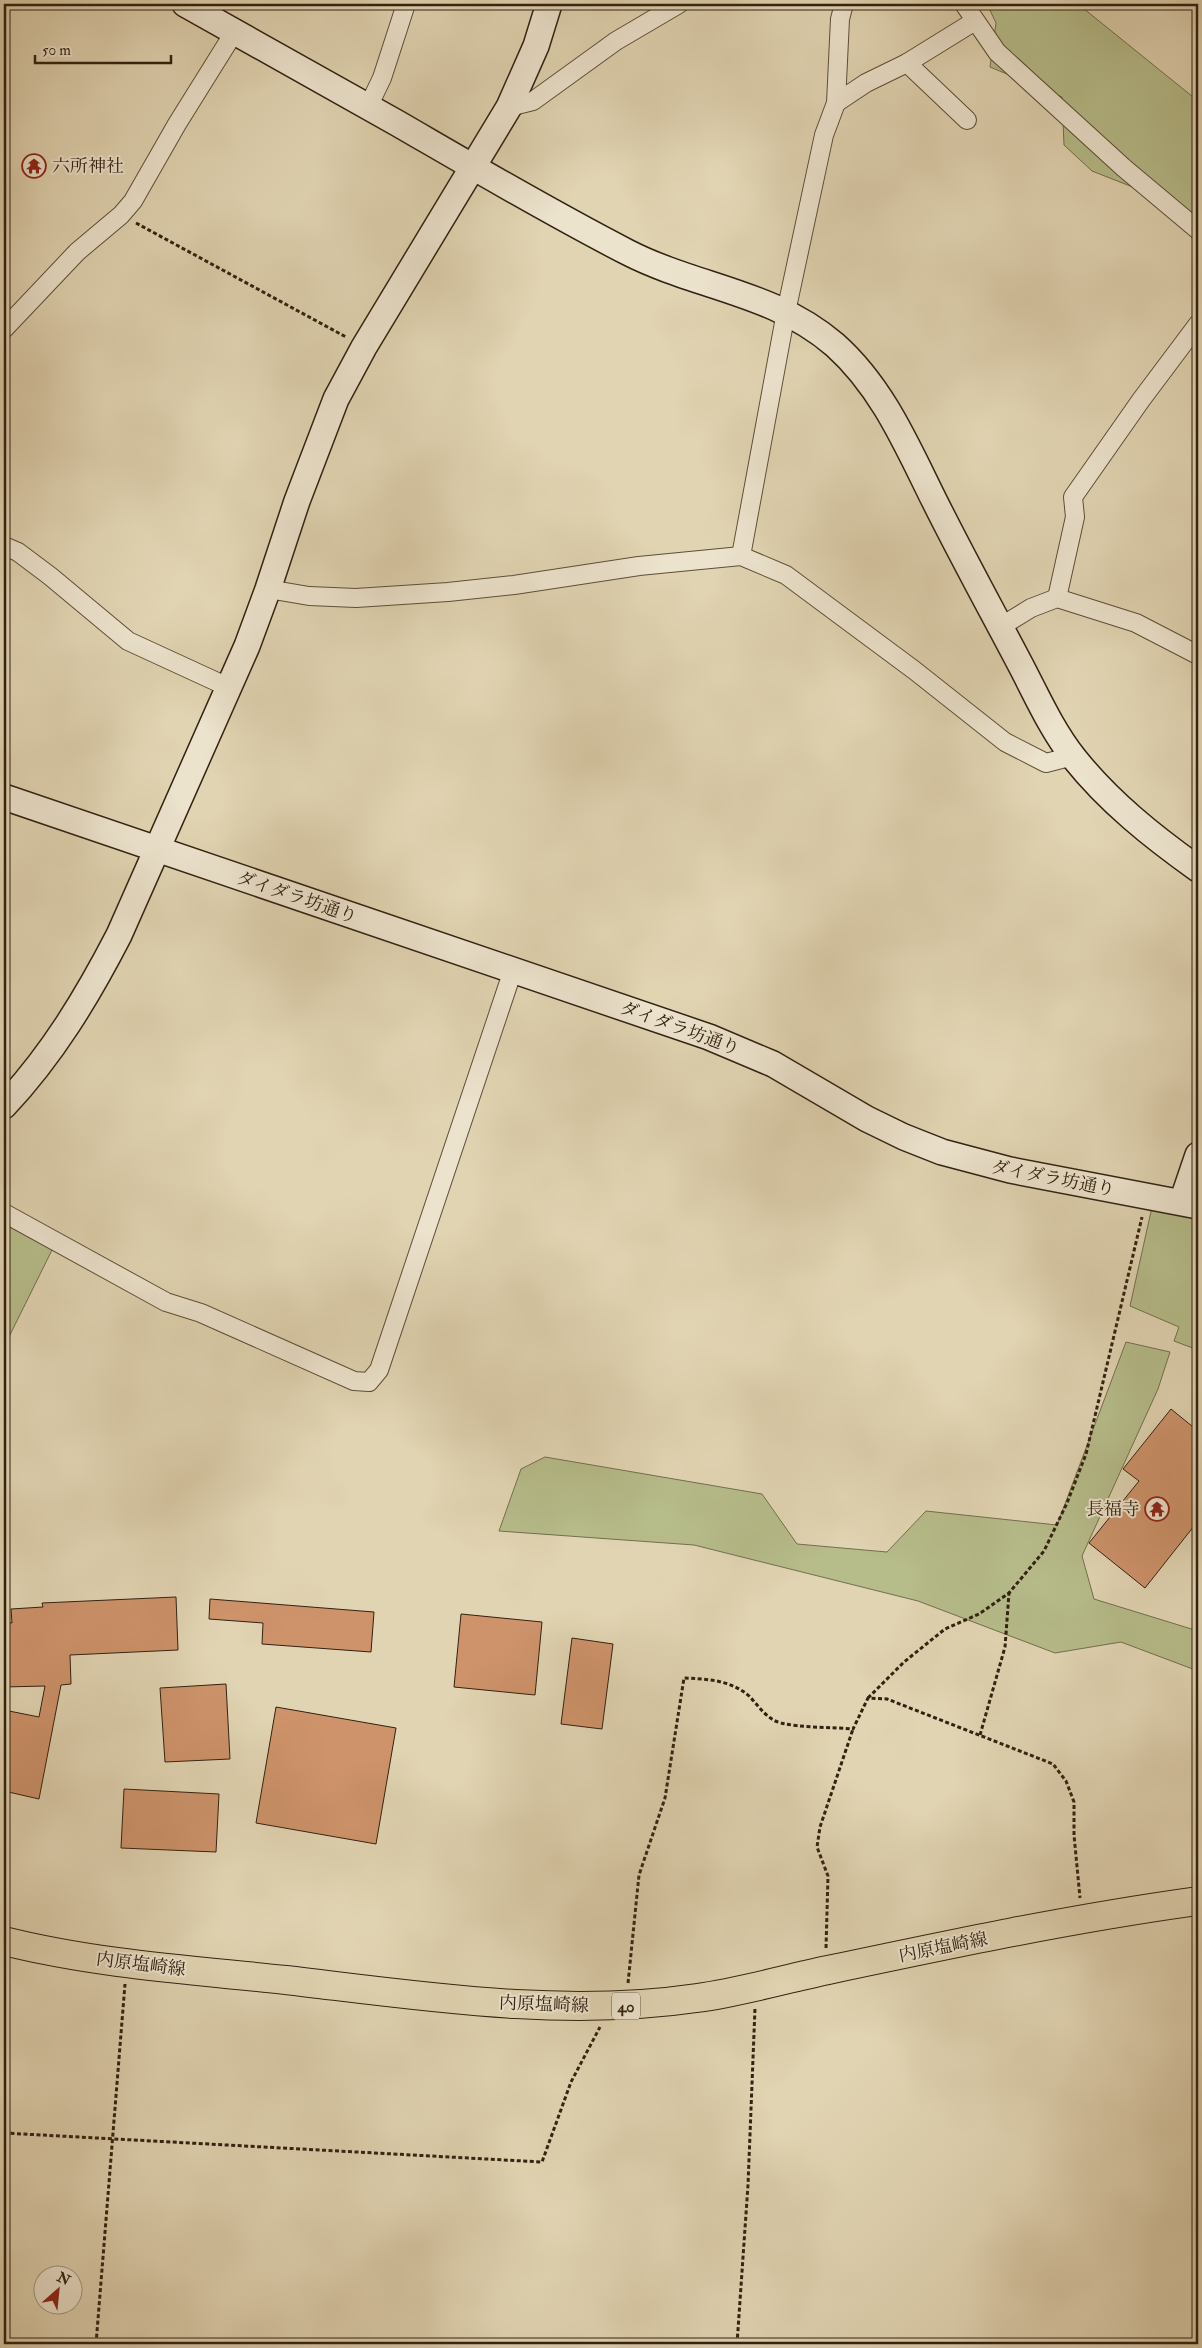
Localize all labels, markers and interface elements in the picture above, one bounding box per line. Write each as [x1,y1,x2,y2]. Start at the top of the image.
scale bar [35,32,171,64]
text: 50 m [42,41,71,60]
temple icon: 六所神社 [21,153,47,179]
place label: 六所神社 [52,155,124,178]
street label: ダイダラ坊通り [234,866,360,929]
street label: ダイダラ坊通り [617,996,743,1061]
street label: ダイダラ坊通り [989,1155,1117,1202]
temple icon: 長福寺 [1144,1496,1170,1522]
place label: 長福寺 [1086,1498,1140,1521]
street label: 内原塩崎線 [897,1928,989,1967]
street label: 内原塩崎線 [95,1948,187,1981]
street label: 内原塩崎線 [499,1991,589,2018]
road number: 40 [612,1992,640,2020]
north arrow [32,2266,82,2316]
text: N [53,2268,74,2289]

